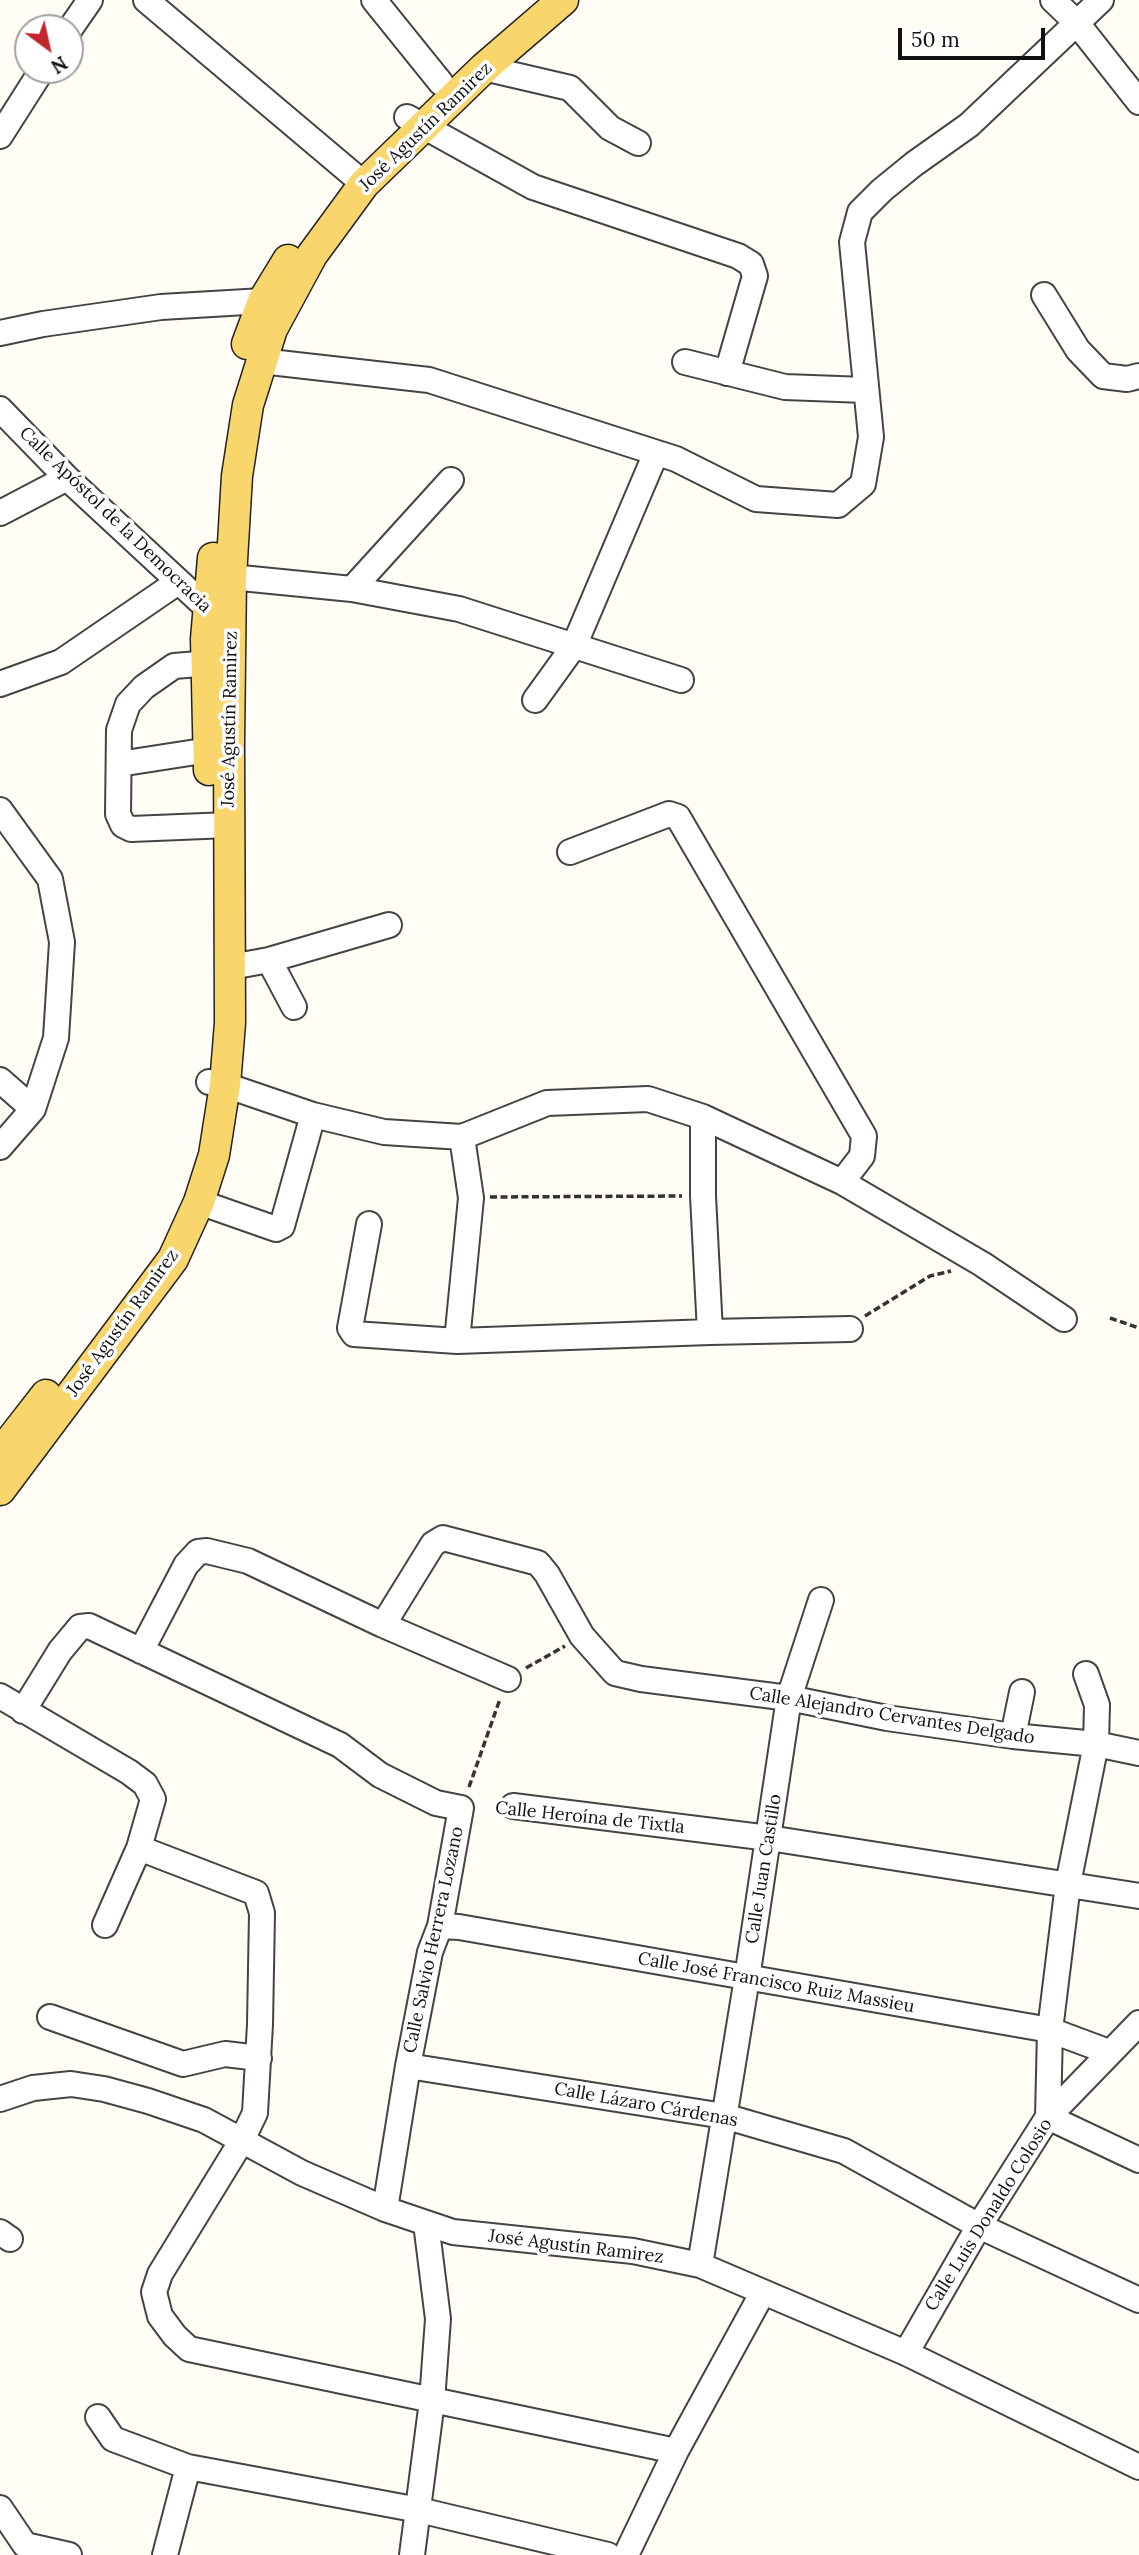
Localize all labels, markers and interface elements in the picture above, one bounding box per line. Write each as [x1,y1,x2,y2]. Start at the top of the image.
north arrow [14,14,84,84]
scale bar [901,14,1048,58]
text: 50 m [911,26,960,53]
text: N [47,51,72,79]
street label: José Agustín Ramirez [355,58,497,196]
street label: Calle Apóstol de la Democracia [14,422,216,618]
street label: José Agustín Ramirez [218,631,242,807]
street label: José Agustín Ramirez [62,1245,184,1401]
street label: Calle Alejandro Cervantes Delgado [748,1683,1036,1749]
street label: Calle Juan Castillo [742,1793,786,1945]
street label: Calle Heroína de Tixtla [494,1797,686,1839]
street label: Calle Salvio Herrera Lozano [399,1825,469,2055]
street label: Calle José Francisco Ruiz Massieu [636,1948,916,2018]
street label: Calle Lázaro Cárdenas [552,2078,740,2132]
street label: Calle Luis Donaldo Colosio [921,2115,1057,2315]
street label: José Agustín Ramirez [487,2226,665,2268]

